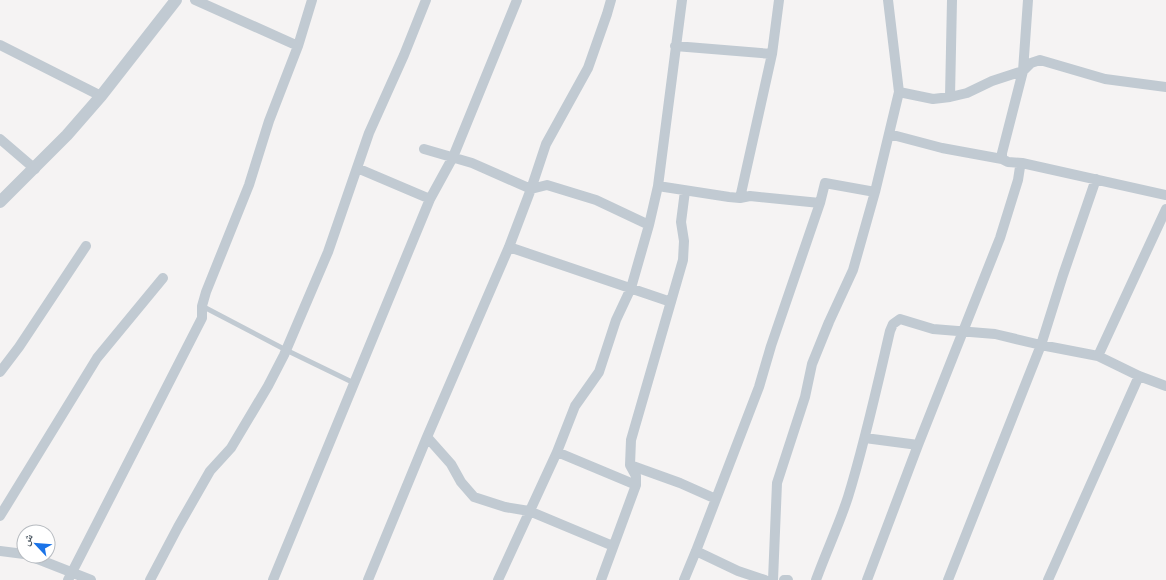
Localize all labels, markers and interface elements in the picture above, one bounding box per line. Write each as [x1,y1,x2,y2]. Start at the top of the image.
north arrow [16,524,56,564]
text: ش [19,531,37,548]

